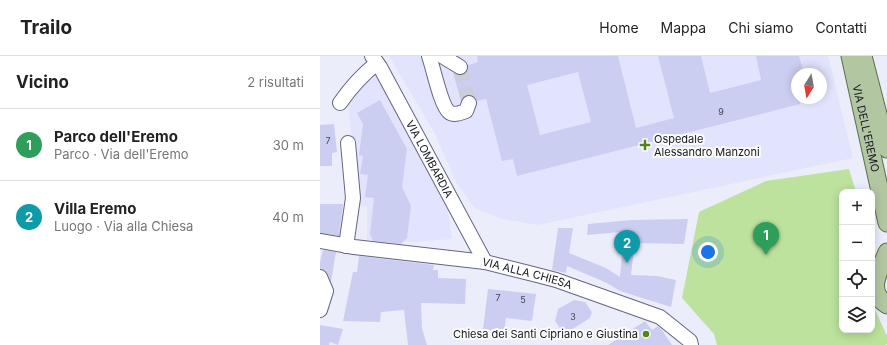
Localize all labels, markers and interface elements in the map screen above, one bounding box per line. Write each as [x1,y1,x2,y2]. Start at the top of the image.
text: Trailo [20,16,72,39]
text: Home [599,19,639,36]
text: Mappa [661,19,706,36]
text: Chi siamo [728,19,793,36]
text: Contatti [815,19,867,36]
north arrow [791,68,827,104]
text: Vicino [16,72,69,92]
text: 2 risultati [247,74,304,90]
street label: VIA DELL'EREMO [850,83,883,173]
house number: 9 [718,106,724,117]
street label: VIA LOMBARDIA [403,118,456,200]
text: Parco dell'Eremo [54,127,178,146]
place label: Ospedale Alessandro Manzoni [654,132,760,159]
house number: 7 [325,135,331,146]
text: 1 [26,137,32,153]
text: 30 m [273,137,304,153]
marker: Ospedale Alessandro Manzoni [639,139,651,151]
text: Parco · Via dell'Eremo [54,146,189,162]
map controls [839,189,875,333]
button: + [839,189,875,225]
text: Villa Eremo [54,199,136,218]
text: 2 [25,209,33,225]
text: 40 m [272,209,304,225]
text: Luogo · Via alla Chiesa [54,218,193,234]
pin: 1 [753,222,779,255]
button: − [839,225,875,261]
pin: 2 [614,230,640,263]
your location [698,242,718,262]
street label: VIA ALLA CHIESA [481,255,574,292]
button: locate [839,261,875,297]
house number: 7 [495,292,501,303]
house number: 5 [520,294,526,305]
button: layers [839,297,875,333]
house number: 3 [570,311,576,322]
place label: Chiesa dei Santi Cipriano e Giustina [453,327,638,341]
marker: Chiesa dei Santi Cipriano e Giustina [641,329,651,339]

